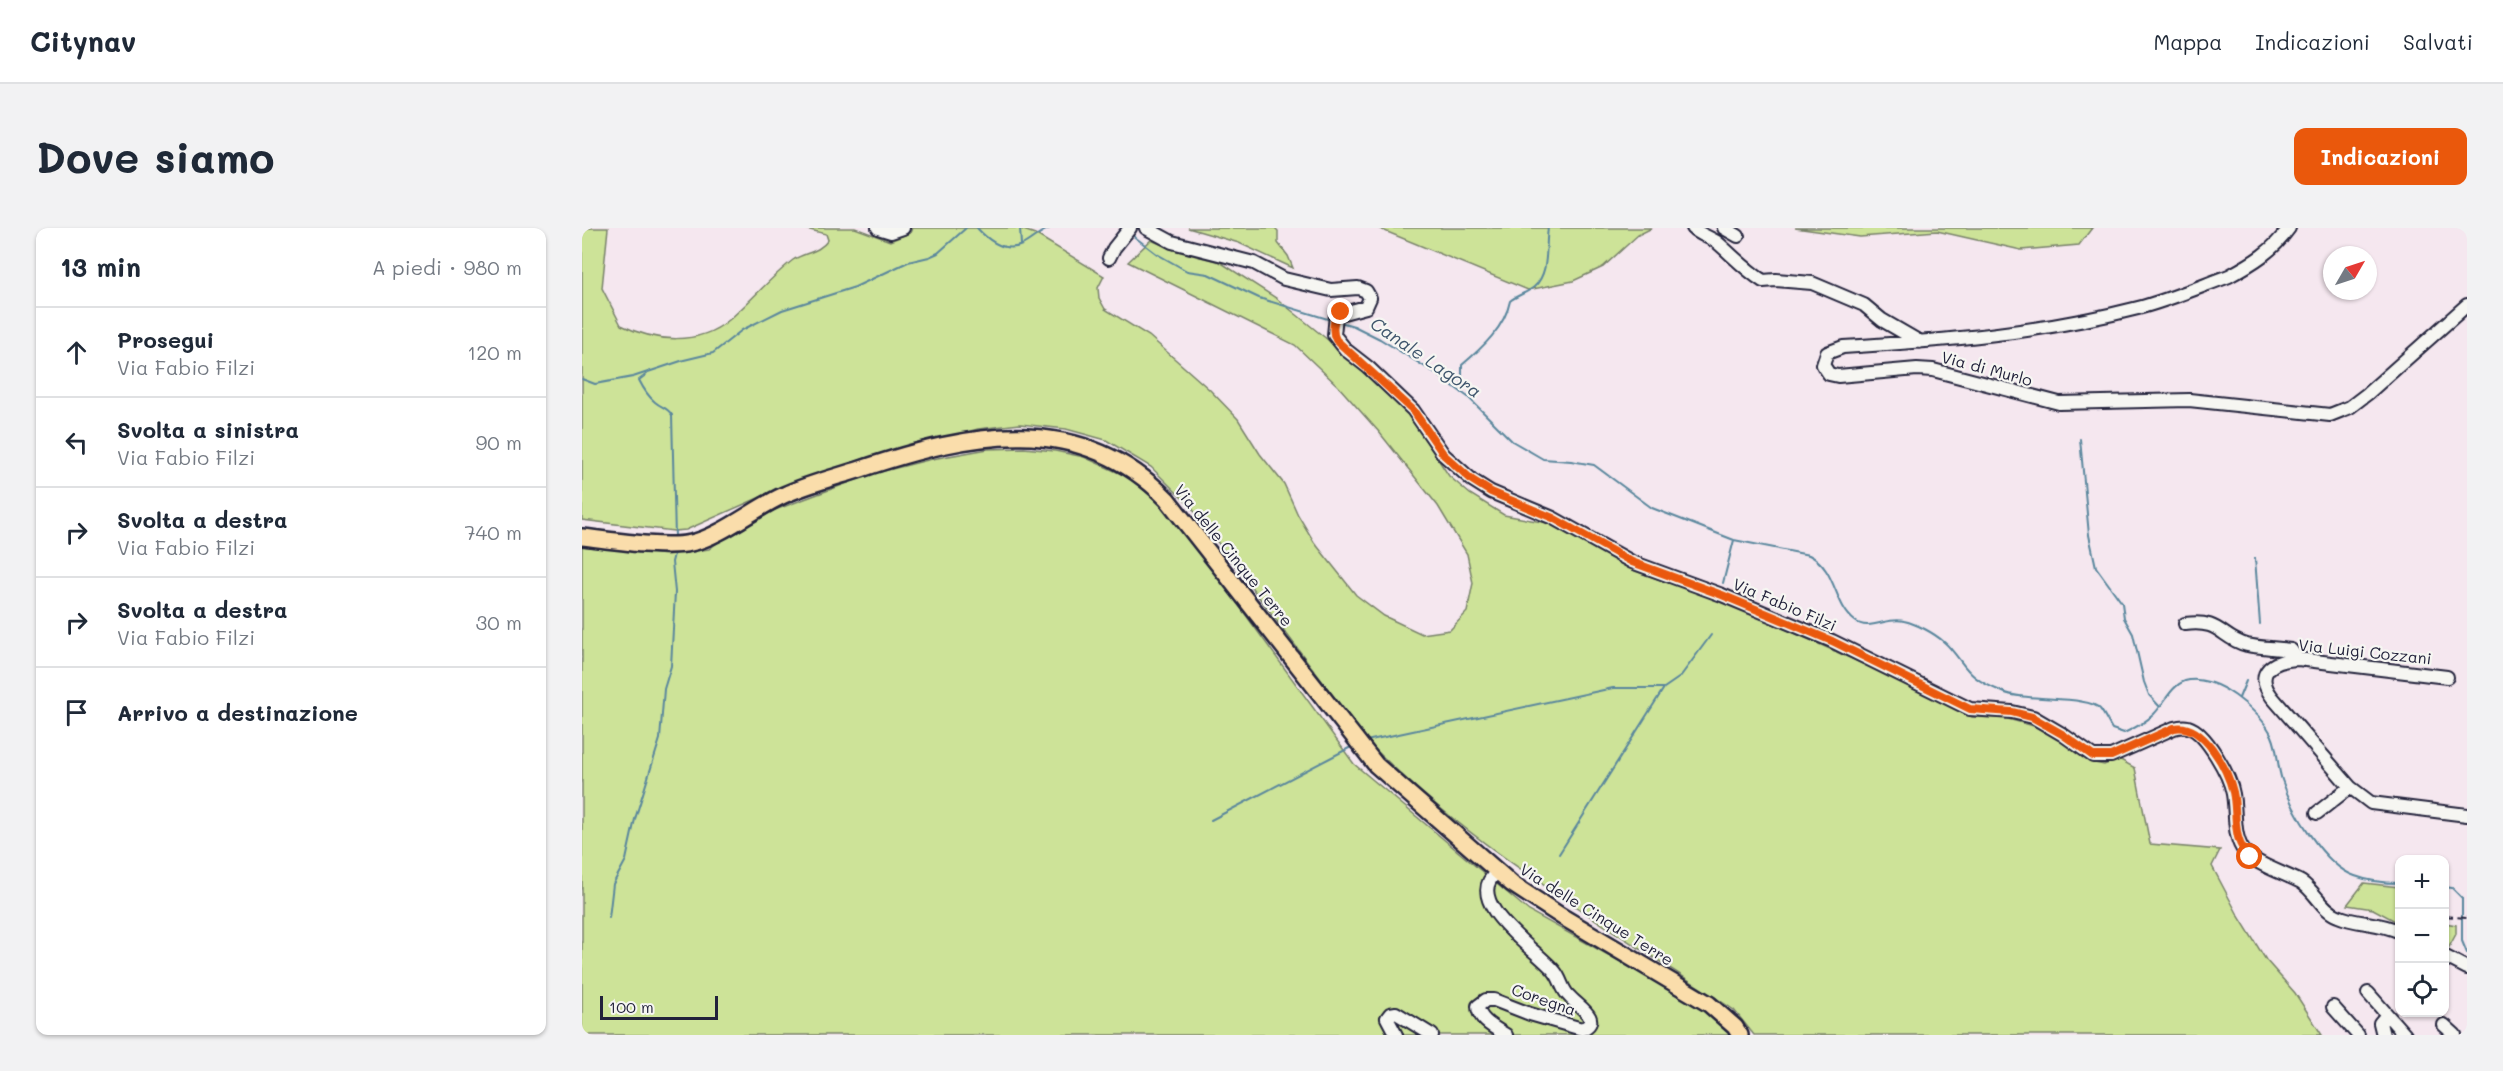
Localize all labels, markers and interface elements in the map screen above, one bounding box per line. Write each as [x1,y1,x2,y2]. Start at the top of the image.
text: Citynav [30,23,136,59]
text: Mappa [2154,28,2222,55]
text: Indicazioni [2255,28,2370,55]
text: Salvati [2403,28,2473,55]
button: Indicazioni [2294,128,2467,185]
text: Dove siamo [36,129,275,184]
north arrow [2323,246,2377,300]
text: 13 min [60,250,141,284]
text: A piedi · 980 m [372,254,522,280]
route end [1327,298,1353,324]
water label: Canale Lagora [1366,311,1486,403]
text: Prosegui [117,325,214,354]
icon: ahead [60,336,93,369]
text: 120 m [467,339,522,365]
street label: Via di Murlo [1939,346,2035,390]
text: Via Fabio Filzi [117,354,255,380]
text: Svolta a sinistra [117,415,299,444]
icon: left [60,426,93,459]
text: 90 m [476,429,522,455]
text: Via Fabio Filzi [117,444,255,470]
street label: Via delle Cinque Terre [1170,479,1298,631]
text: Svolta a destra [117,505,287,534]
icon: right [60,516,93,549]
text: 740 m [464,519,522,545]
text: Via Fabio Filzi [117,534,255,560]
street label: Via Fabio Filzi [1730,573,1840,635]
text: Svolta a destra [117,595,287,624]
icon: right [60,606,93,639]
text: 30 m [476,609,522,635]
text: Via Fabio Filzi [117,624,255,650]
street label: Via Luigi Cozzani [2297,634,2433,668]
icon: arrive [60,696,93,729]
text: Arrivo a destinazione [117,698,358,727]
route start [2236,843,2262,869]
map controls [2395,855,2449,1017]
button: + [2395,855,2449,909]
street label: Via delle Cinque Terre [1516,858,1678,970]
button: − [2395,909,2449,963]
button: locate [2395,963,2449,1017]
street label: Coregna [1509,978,1579,1020]
scale bar [600,993,718,1020]
text: 100 m [609,996,654,1017]

